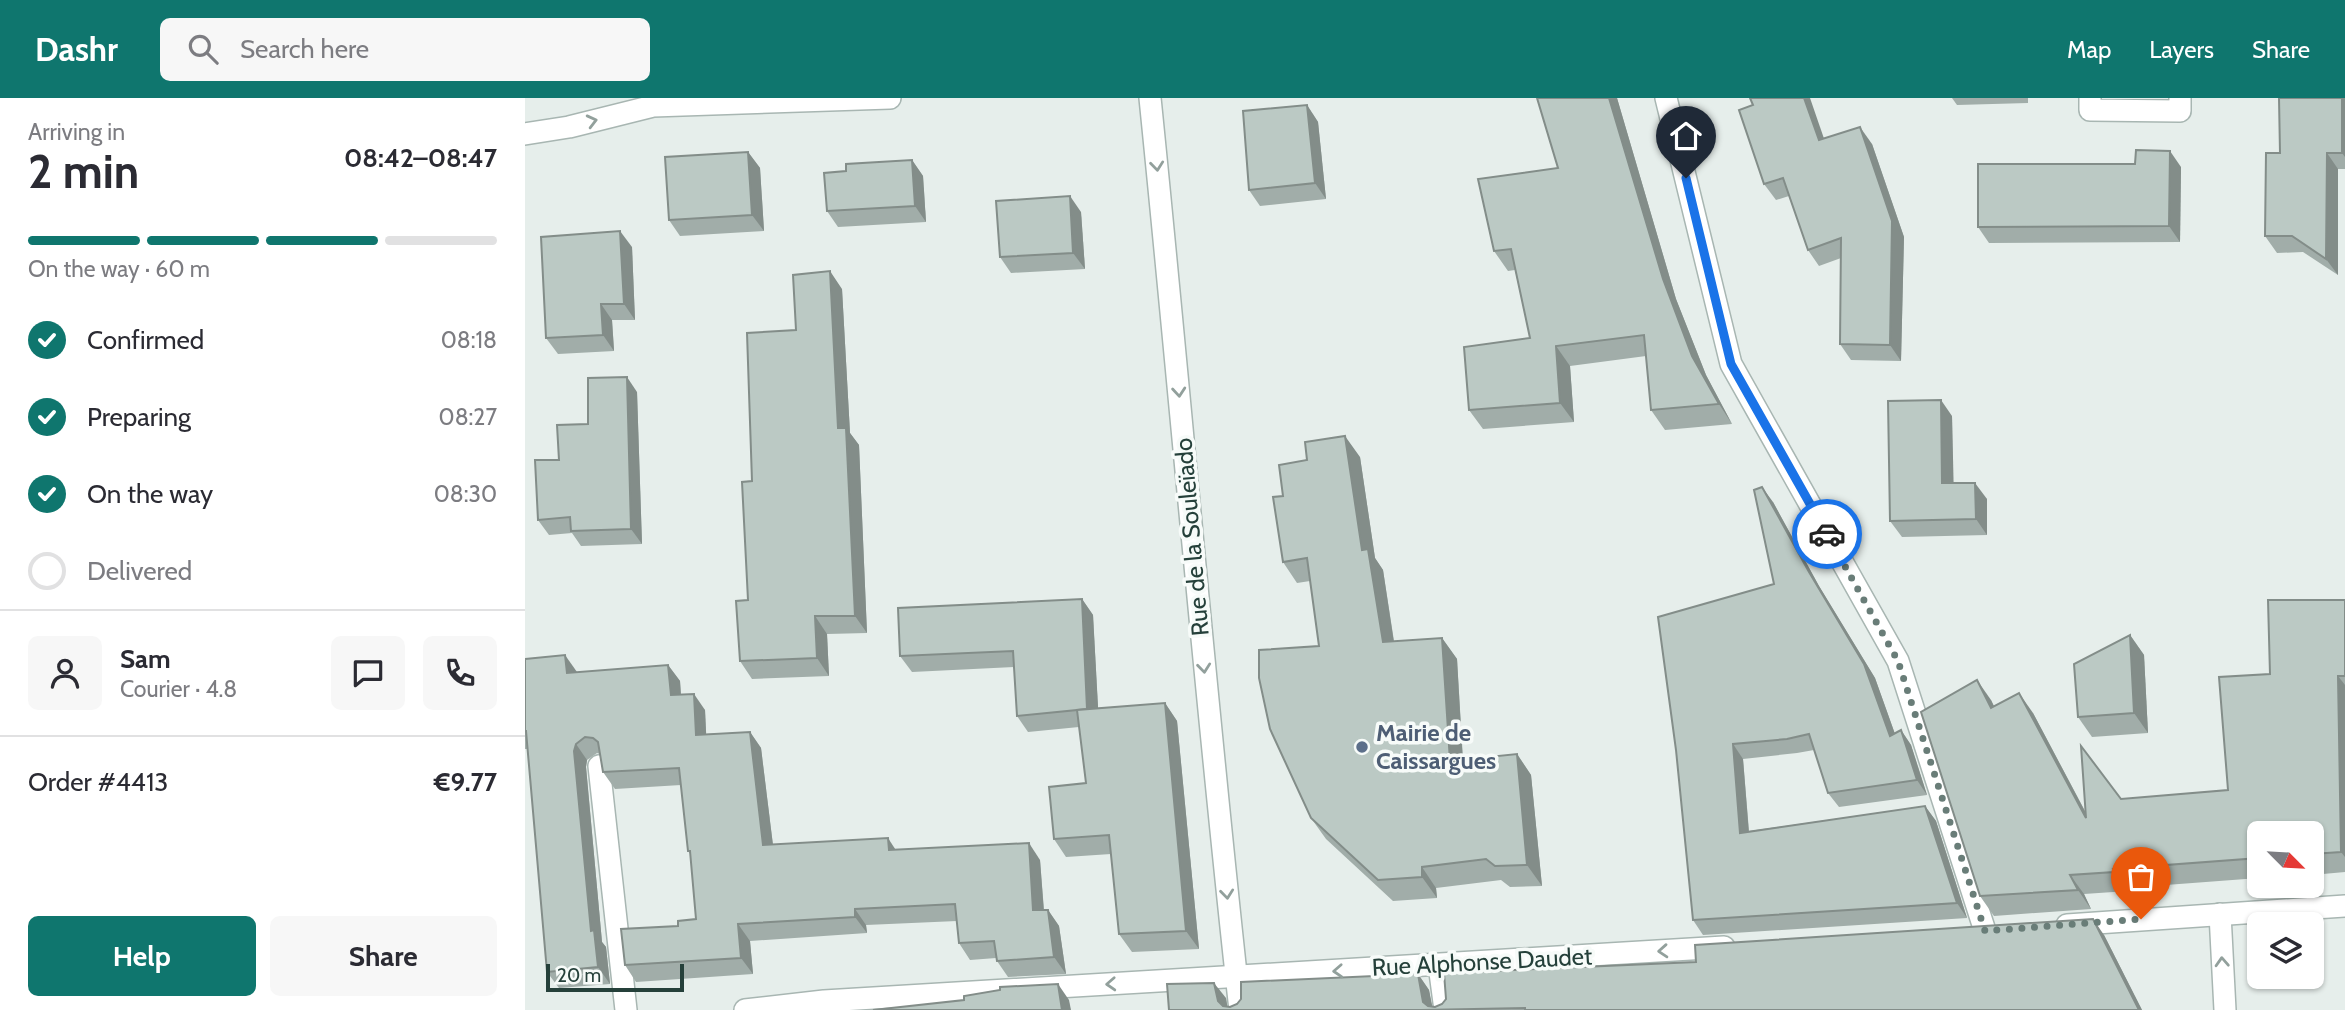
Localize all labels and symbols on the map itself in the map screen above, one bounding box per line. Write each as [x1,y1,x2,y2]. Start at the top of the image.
pin [1656,106,1716,178]
one-way arrow [586,115,598,129]
one-way arrow [1149,161,1164,172]
one-way arrow [1171,387,1186,398]
street label: Rue de la Souleïado [1168,437,1215,637]
courier [1792,499,1862,569]
one-way arrow [1196,662,1211,673]
place label: Mairie de Caissargues [1376,718,1496,775]
marker: Mairie de Caissargues [1354,739,1370,755]
north arrow [2247,821,2324,898]
pin [2111,847,2171,919]
one-way arrow [1220,888,1235,900]
street label: Rue Alphonse Daudet [1371,941,1593,982]
one-way arrow [1657,944,1668,959]
one-way arrow [2215,956,2230,967]
scale bar [546,961,684,993]
one-way arrow [1332,963,1343,978]
one-way arrow [1105,977,1116,992]

